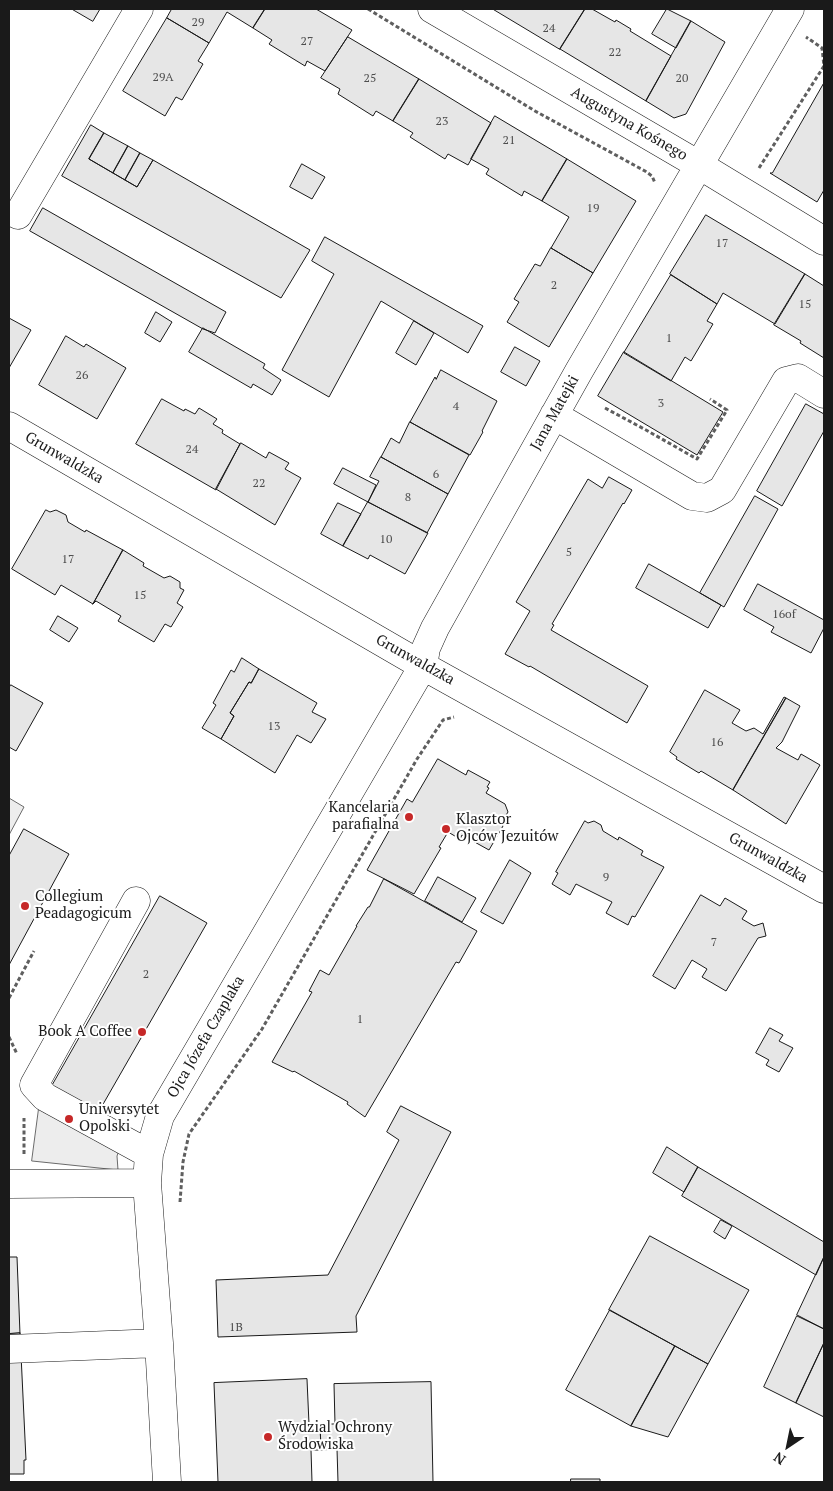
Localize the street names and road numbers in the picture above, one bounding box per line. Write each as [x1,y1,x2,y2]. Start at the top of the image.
street label: Augustyna Kośnego [568,83,690,165]
street label: Jana Matejki [527,372,583,454]
street label: Grunwaldzka [22,428,106,488]
street label: Grunwaldzka [372,631,458,689]
street label: Grunwaldzka [725,829,811,887]
street label: Ojca Józefa Czaplaka [164,973,248,1101]

